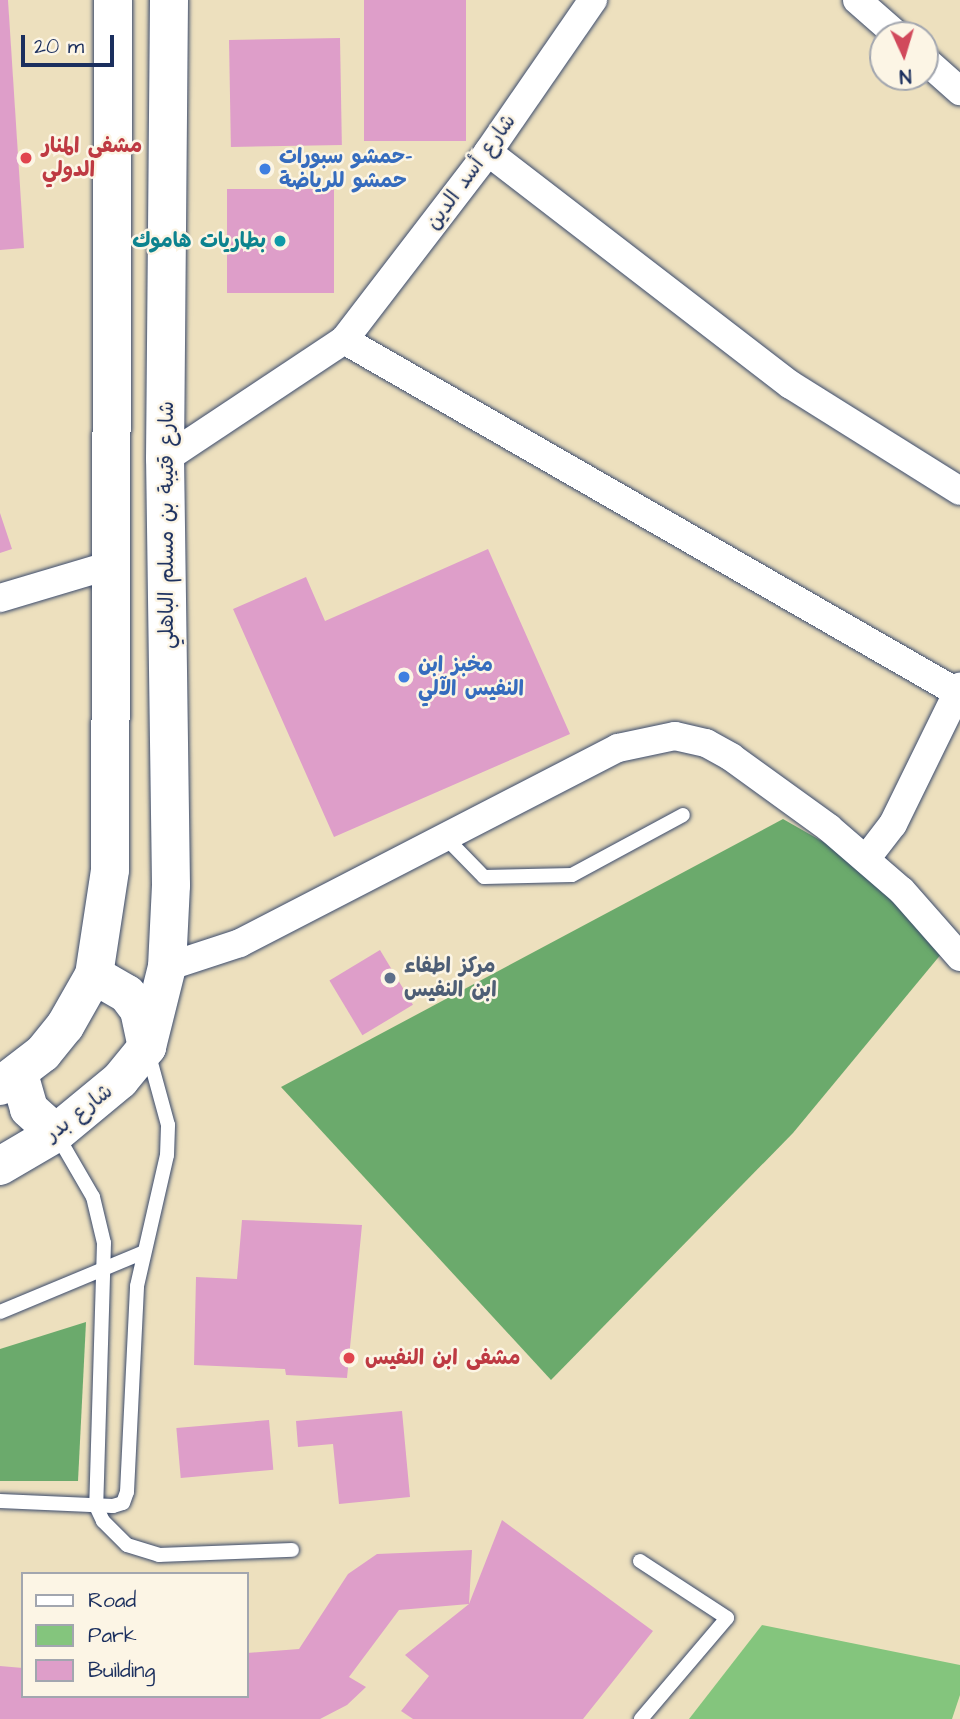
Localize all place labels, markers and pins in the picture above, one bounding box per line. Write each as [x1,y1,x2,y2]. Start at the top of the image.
place label: مشفى المنار الدولي [42,133,142,183]
place label: حمشو سبورات- حمشو للرياضة [279,144,412,194]
marker: مشفى المنار الدولي [16,148,36,168]
marker: حمشو سبورات- حمشو للرياضة [257,161,273,177]
place label: بطاريات هاموك [132,228,266,254]
marker: بطاريات هاموك [272,233,288,249]
place label: مخبز ابن النفيس الآلي [418,652,524,702]
marker: مخبز ابن النفيس الآلي [396,669,412,685]
place label: مركز اطفاء ابن النفيس [404,953,497,1003]
marker: مركز اطفاء ابن النفيس [382,970,398,986]
place label: مشفى ابن النفيس [365,1345,520,1371]
marker: مشفى ابن النفيس [339,1348,359,1368]

